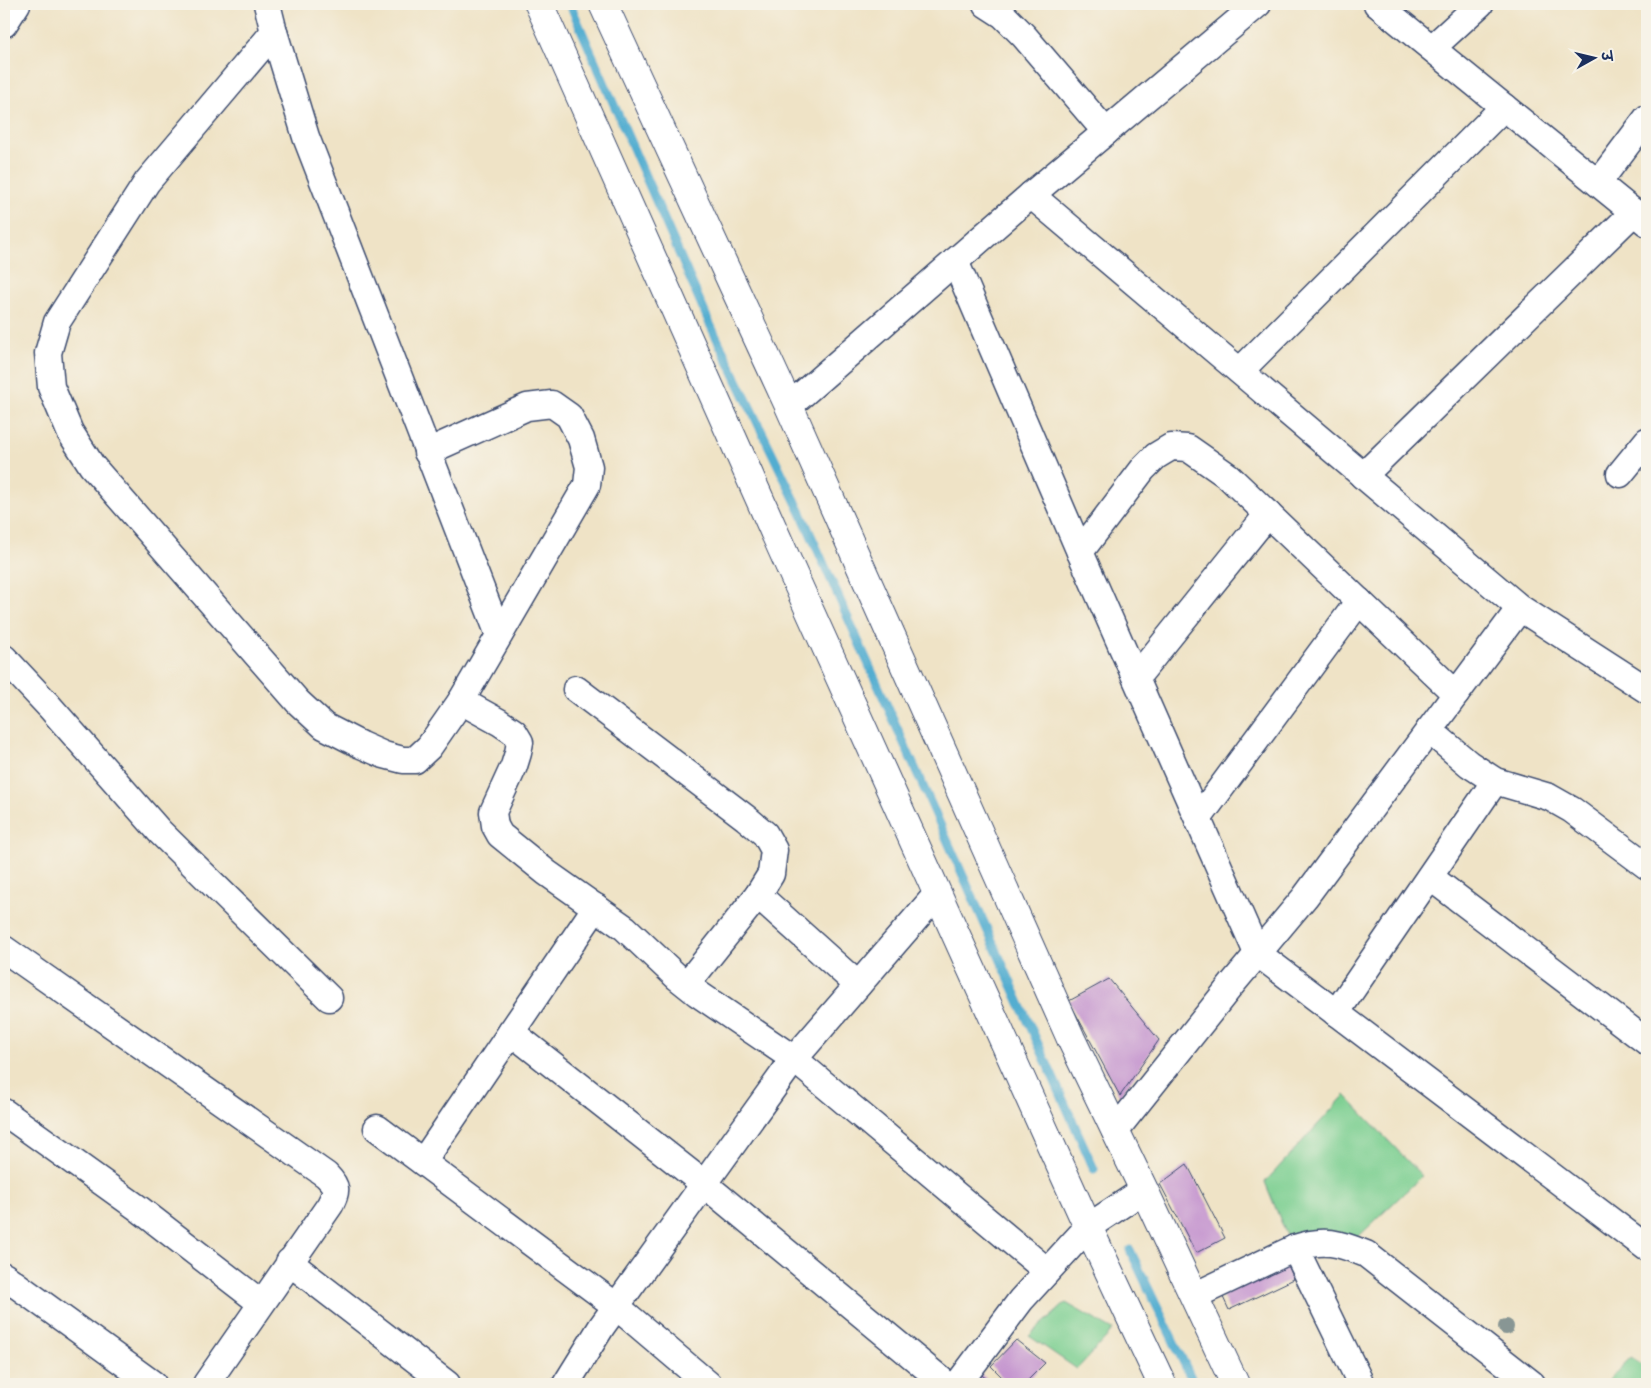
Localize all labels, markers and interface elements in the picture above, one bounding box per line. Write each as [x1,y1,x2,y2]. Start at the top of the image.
north arrow [1568,32,1618,82]
text: उ [1596,48,1619,64]

